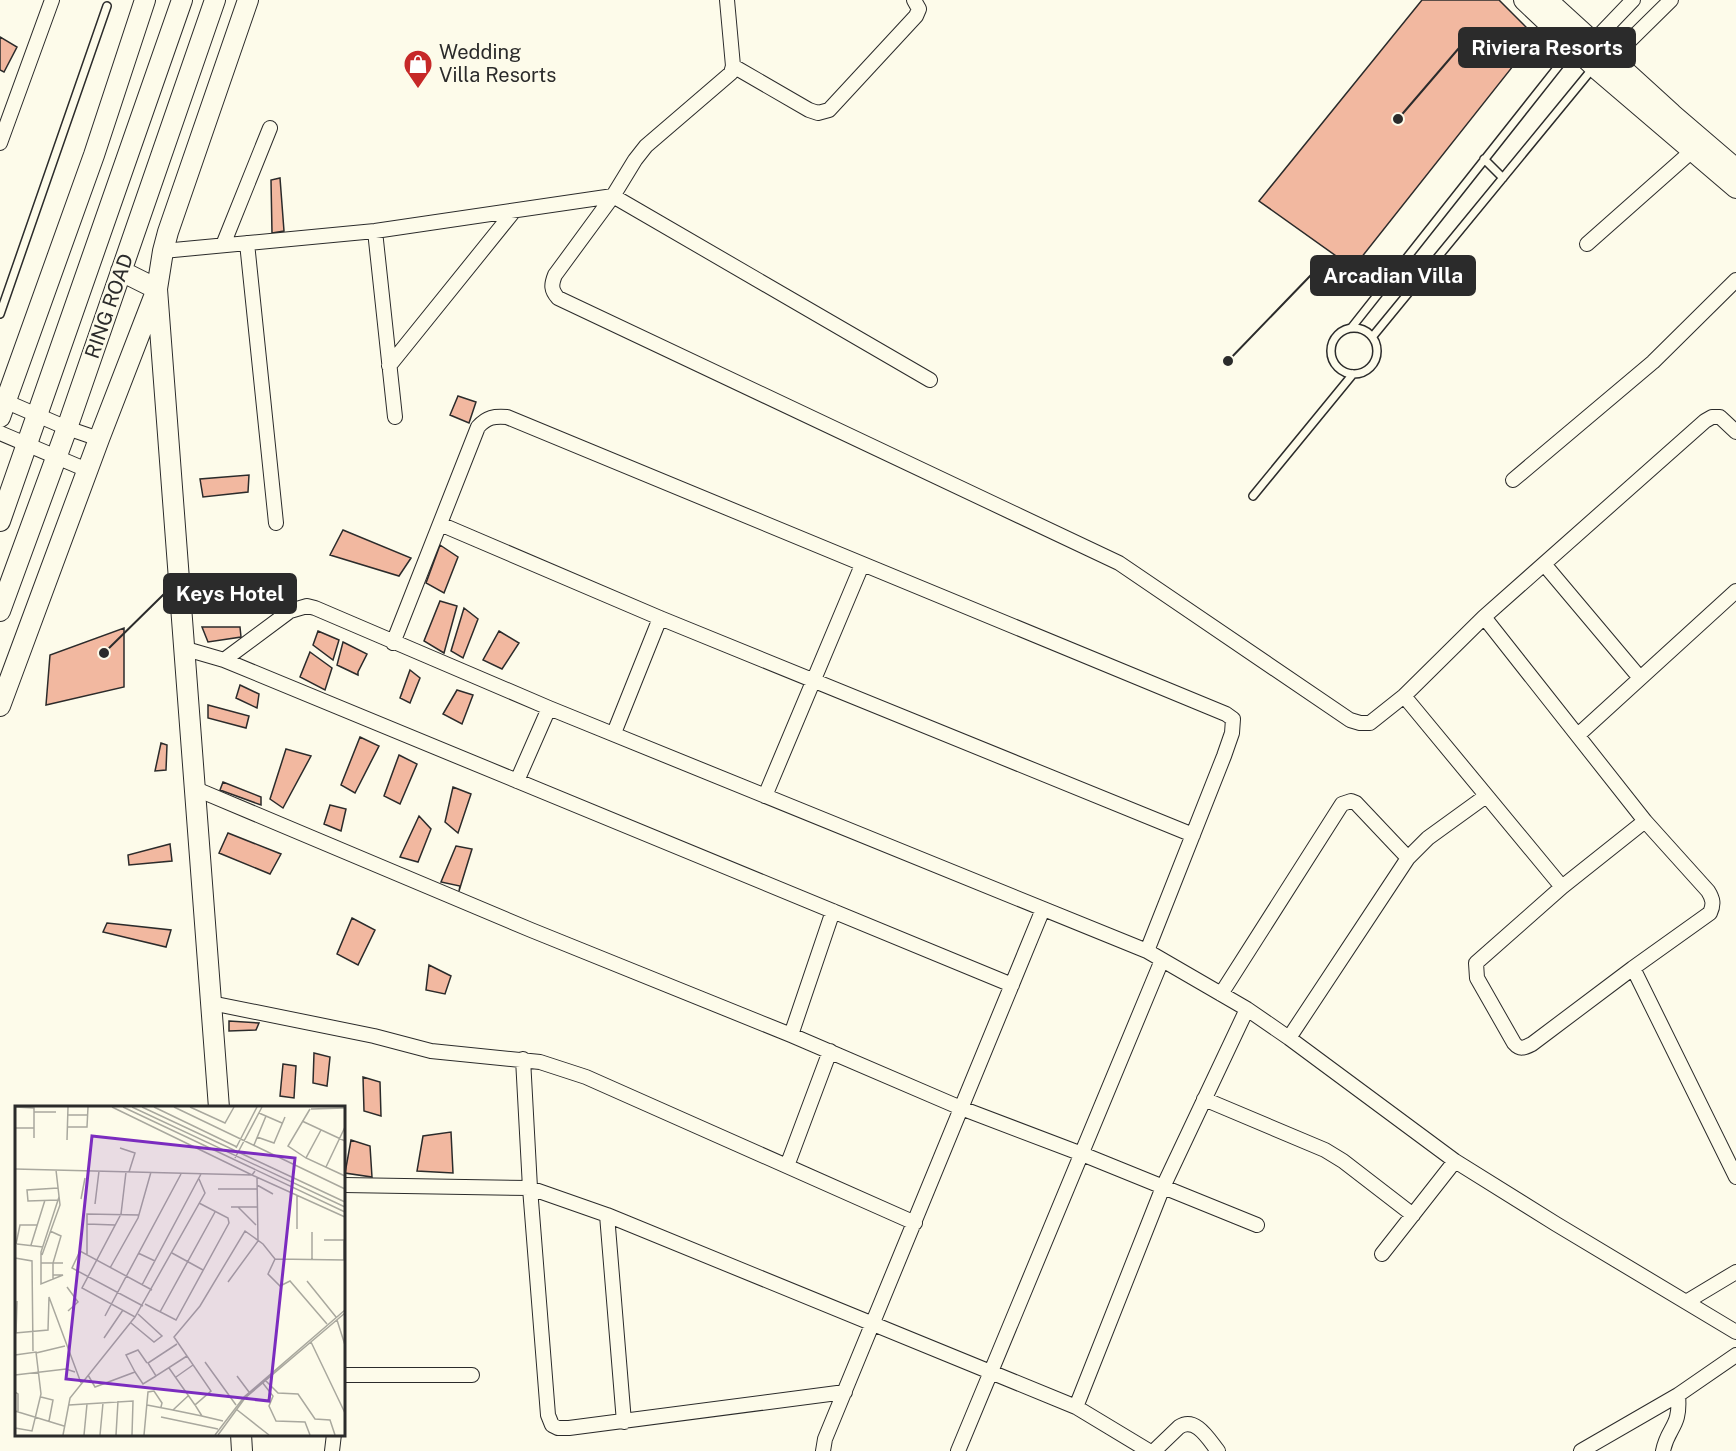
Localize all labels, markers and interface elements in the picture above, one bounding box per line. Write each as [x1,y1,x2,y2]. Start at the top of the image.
callout: Riviera Resorts [1459,28,1635,67]
text: Riviera Resorts [1471,35,1623,60]
place label: Wedding Villa Resorts [439,40,556,87]
shop icon: Wedding Villa Resorts [402,48,434,90]
street label: RING ROAD [80,250,138,362]
callout: Arcadian Villa [1311,256,1475,295]
text: Arcadian Villa [1323,263,1463,288]
callout: Keys Hotel [164,574,296,613]
text: Keys Hotel [176,581,284,606]
inset map [15,1106,345,1436]

